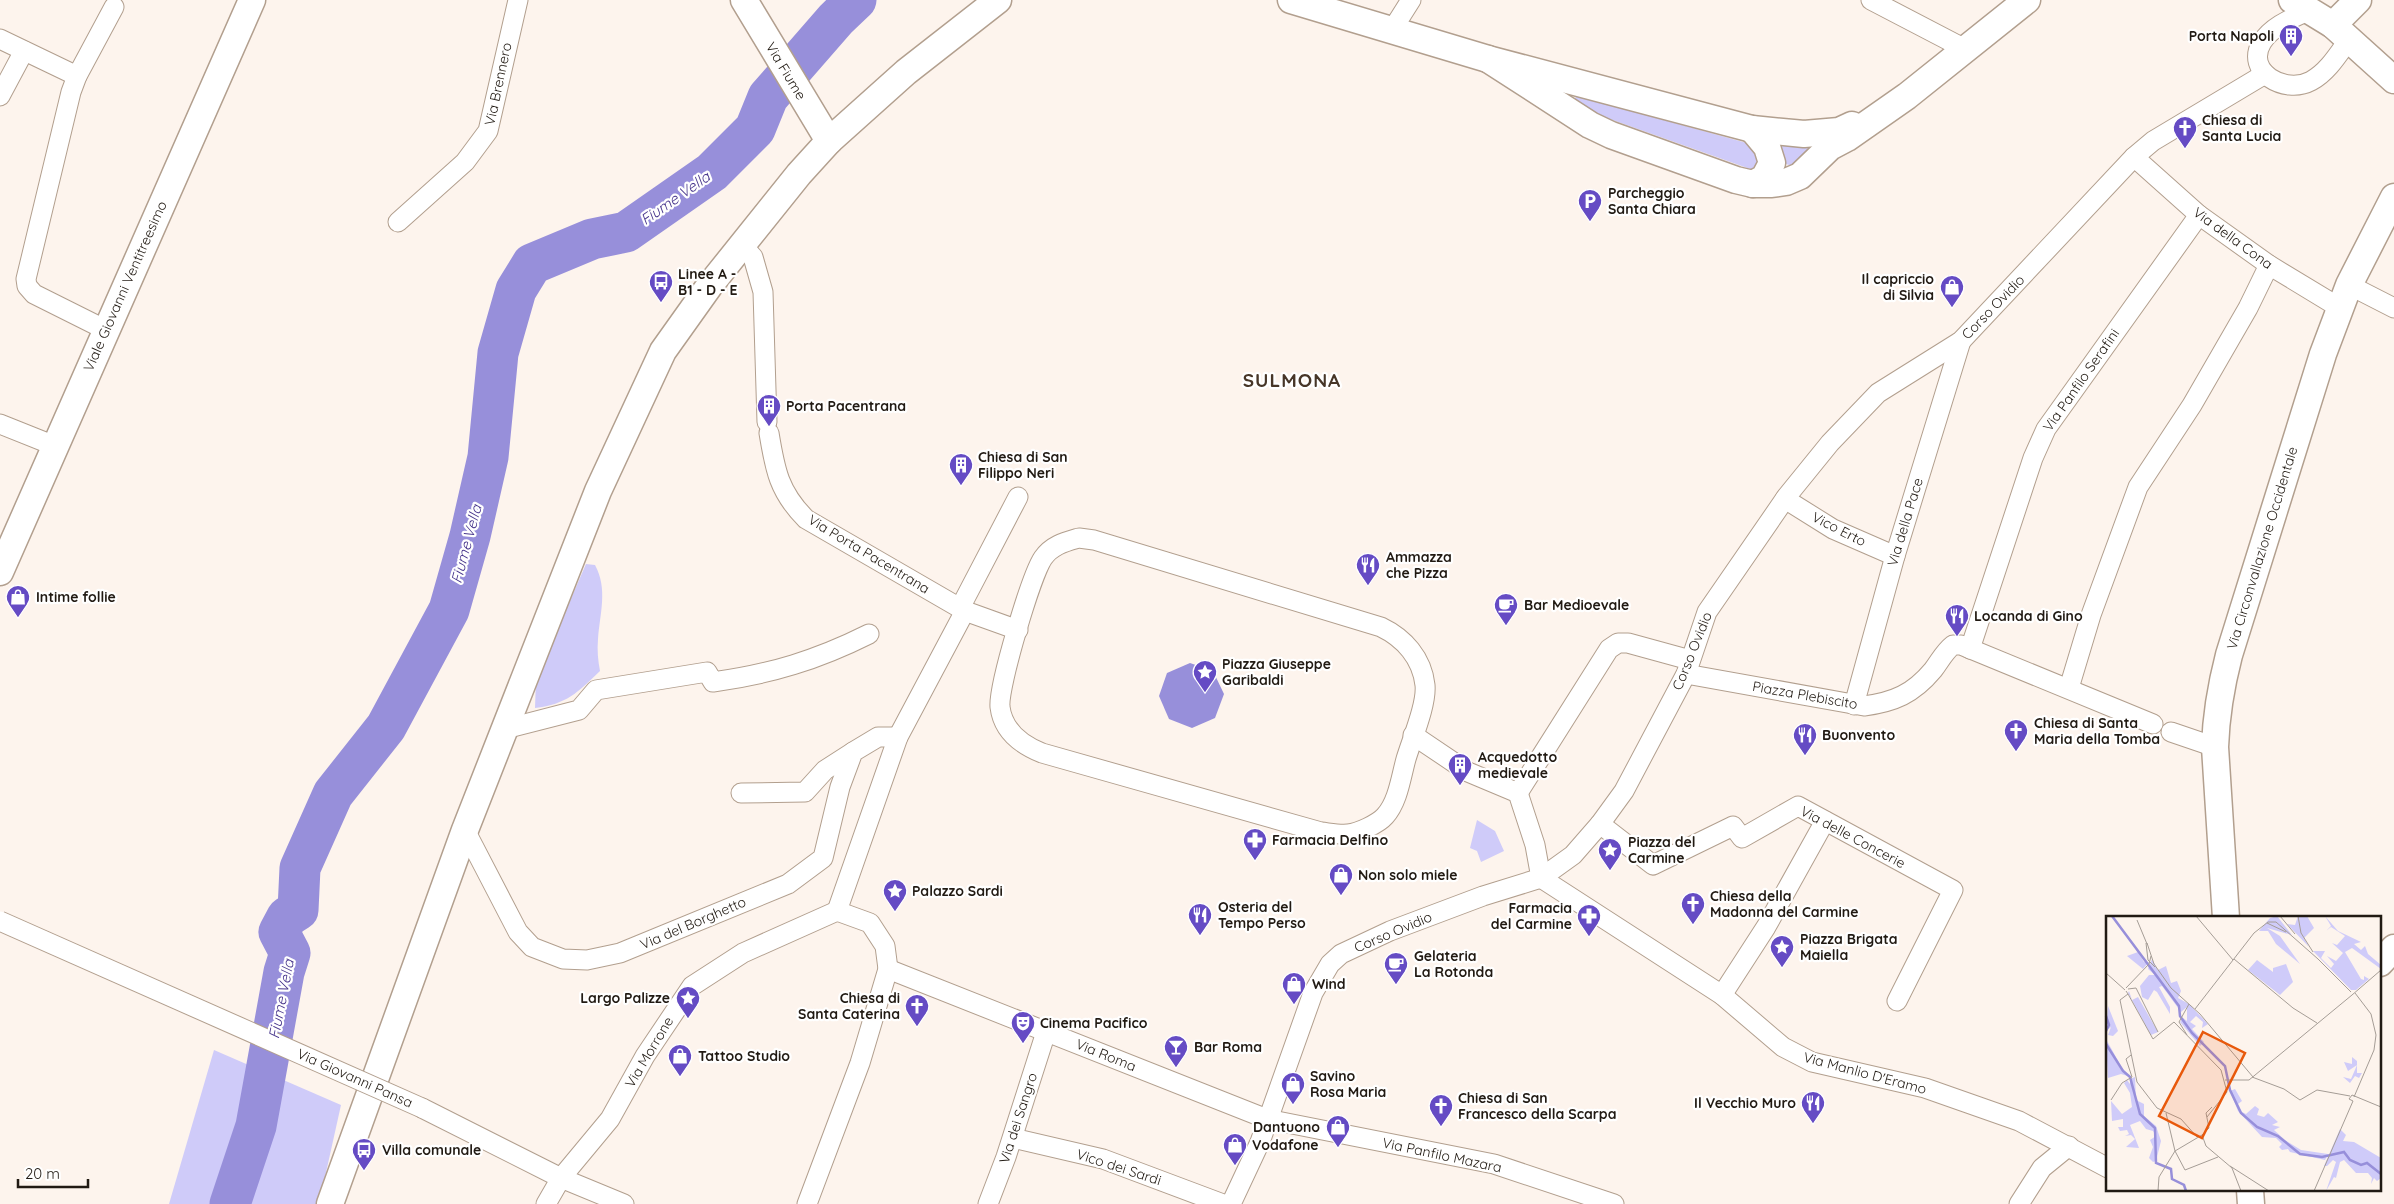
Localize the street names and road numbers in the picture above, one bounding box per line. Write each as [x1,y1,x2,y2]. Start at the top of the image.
street label: Via Fiume [762,39,810,103]
street label: Via Brennero [480,41,516,127]
street label: Viale Giovanni Ventitreesimo [79,198,171,374]
street label: Via della Cona [2190,203,2276,273]
street label: Corso Ovidio [1958,271,2028,343]
street label: Via Panfilo Serafini [2039,325,2123,435]
street label: Via Circonvallazione Occidentale [2222,444,2302,652]
street label: Via della Pace [1883,475,1927,568]
street label: Vico Erto [1809,508,1869,550]
street label: Via Porta Pacentrana [805,511,933,597]
street label: Corso Ovidio [1668,609,1716,693]
street label: Piazza Plebiscito [1751,677,1859,713]
street label: Via delle Concerie [1797,802,1909,872]
street label: Via del Borghetto [637,893,749,953]
street label: Corso Ovidio [1351,908,1435,956]
street label: Via Morrone [621,1013,677,1091]
street label: Via Roma [1073,1035,1139,1075]
street label: Via Giovanni Pansa [294,1044,416,1112]
street label: Via Manlio D'Eramo [1801,1048,1929,1098]
street label: Via dei Sangro [995,1070,1041,1166]
street label: Via Panfilo Mazara [1381,1134,1503,1176]
street label: Vico dei Sardi [1074,1145,1164,1189]

